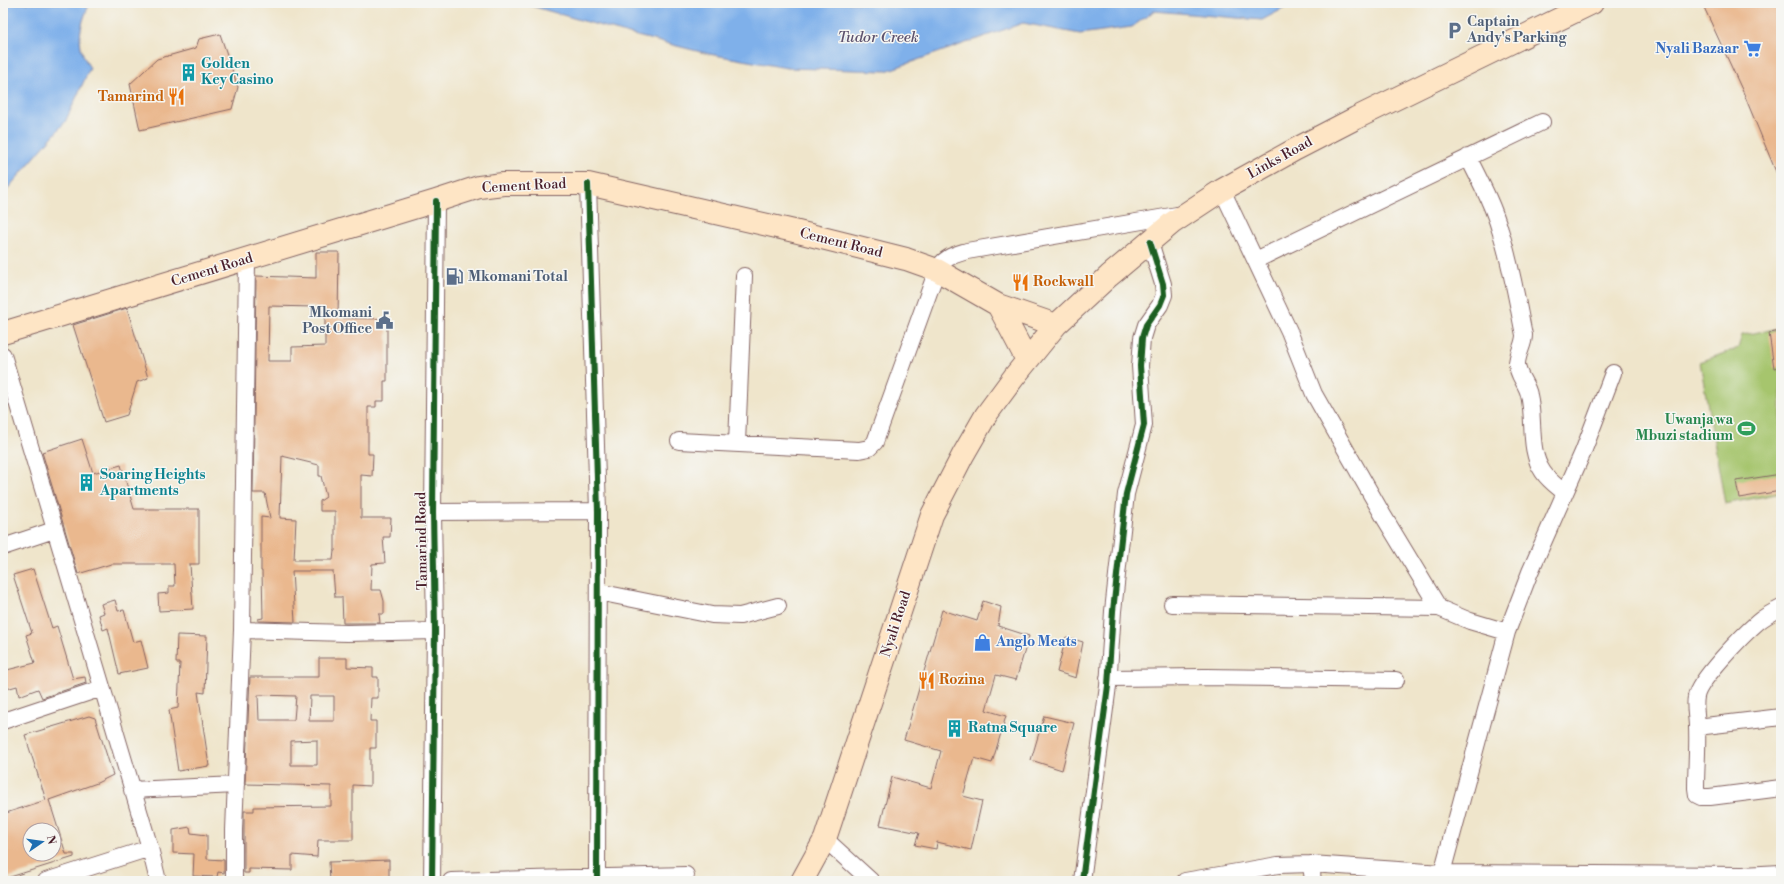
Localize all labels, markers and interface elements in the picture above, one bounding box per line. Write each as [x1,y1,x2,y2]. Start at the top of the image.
place label: Captain Andy's Parking [1466,13,1567,47]
parking icon: Captain Andy's Parking [1444,20,1464,40]
water label: Tudor Creek [837,28,919,47]
supermarket icon: Nyali Bazaar [1742,39,1762,59]
place label: Nyali Bazaar [1655,40,1739,58]
place label: Golden Key Casino [201,55,274,89]
building icon: Golden Key Casino [178,62,198,82]
restaurant icon: Tamarind [167,87,187,107]
place label: Tamarind [98,88,164,106]
street label: Links Road [1244,133,1316,183]
street label: Cement Road [481,175,567,197]
street label: Cement Road [798,224,884,262]
street label: Cement Road [169,249,255,291]
fuel station icon: Mkomani Total [445,267,465,287]
place label: Mkomani Total [468,268,568,286]
restaurant icon: Rockwall [1010,272,1030,292]
place label: Rockwall [1033,273,1094,291]
place label: Mkomani Post Office [302,304,373,338]
public building icon: Mkomani Post Office [375,311,395,331]
place label: Uwanja wa Mbuzi stadium [1636,411,1733,445]
sports icon: Uwanja wa Mbuzi stadium [1736,418,1756,438]
place label: Soaring Heights Apartments [99,466,205,500]
building icon: Soaring Heights Apartments [77,473,97,493]
street label: Tamarind Road [412,492,432,590]
street label: Nyali Road [877,589,915,659]
shop icon: Anglo Meats [973,632,993,652]
place label: Anglo Meats [995,633,1077,651]
restaurant icon: Rozina [916,670,936,690]
place label: Rozina [939,671,985,689]
building icon: Ratna Square [945,718,965,738]
place label: Ratna Square [968,719,1058,737]
north arrow [22,822,62,862]
text: N [43,834,59,846]

